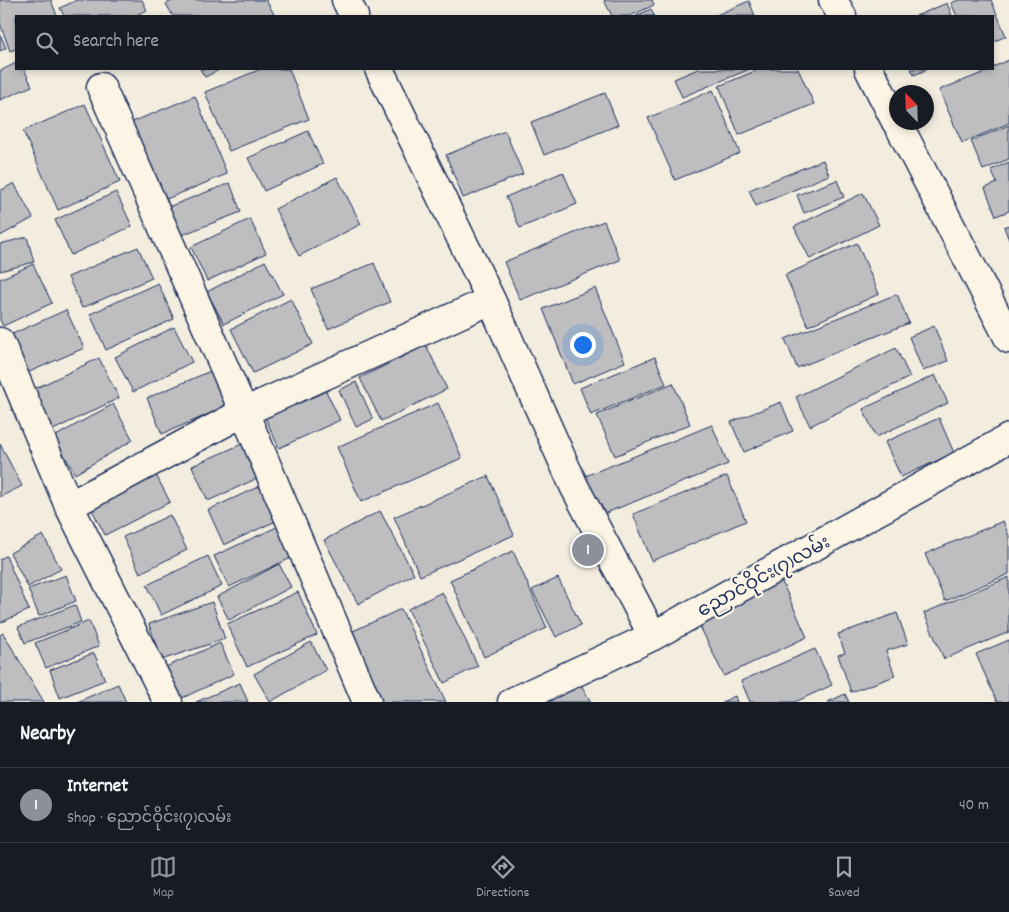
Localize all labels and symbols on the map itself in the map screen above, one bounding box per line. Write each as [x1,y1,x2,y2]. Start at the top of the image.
north arrow [889,85,934,130]
your location [570,332,596,358]
street label: ညောင်ဝိုင်း(၇)လမ်း [691,527,836,626]
pin: 1 [572,531,604,569]

